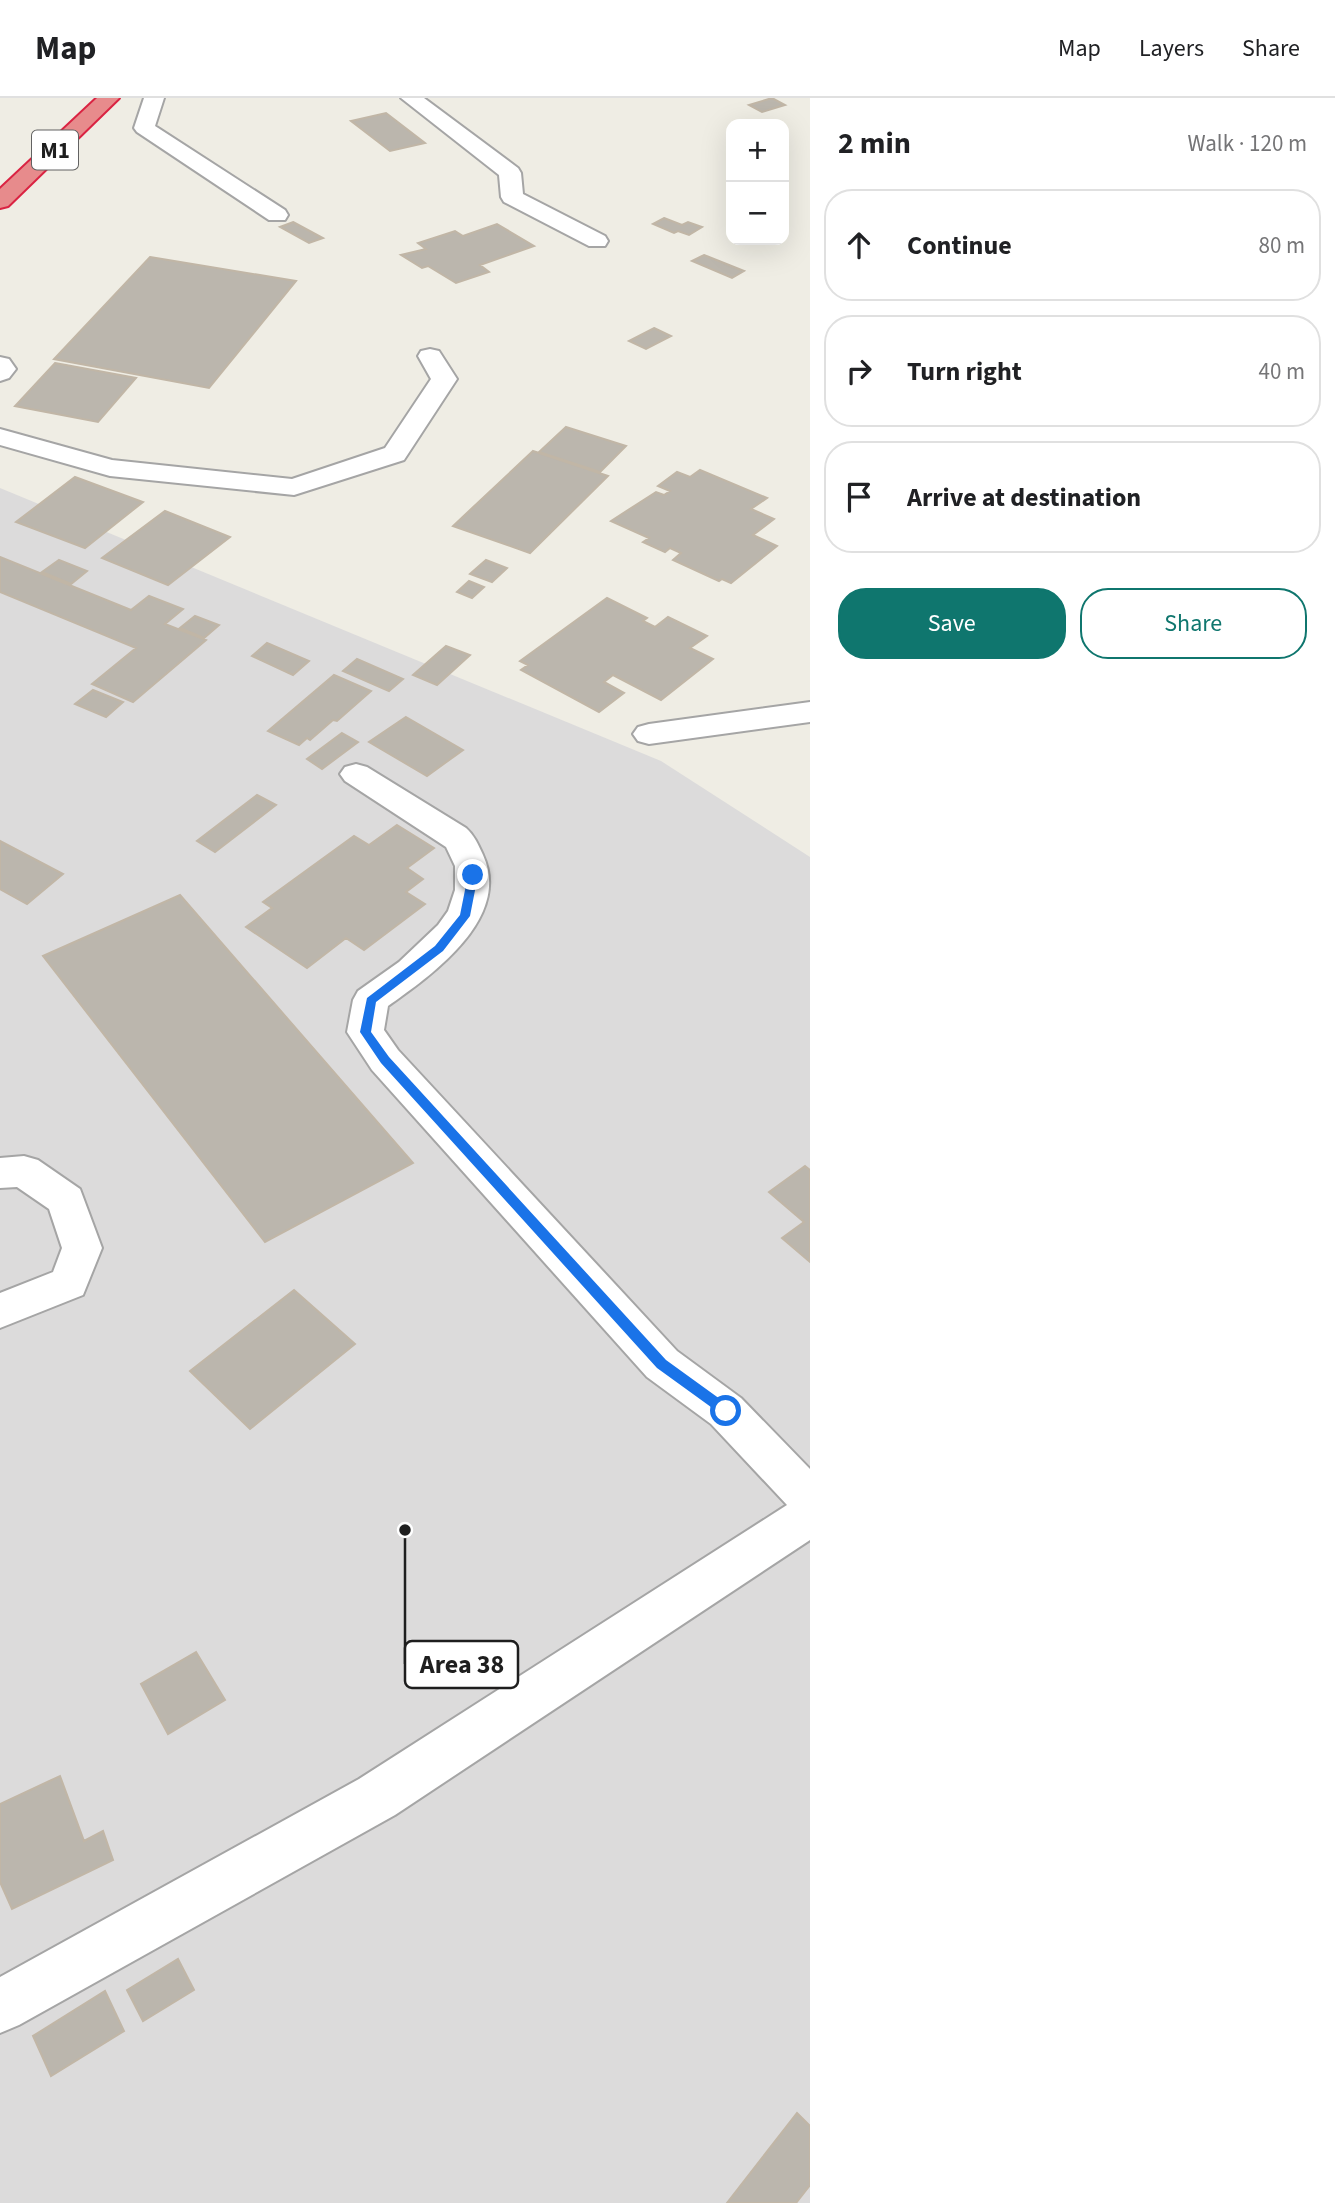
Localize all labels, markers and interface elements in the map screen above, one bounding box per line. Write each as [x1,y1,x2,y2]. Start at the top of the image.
text: Map [35,25,96,72]
text: Map [1058,31,1101,66]
text: Layers [1139,31,1204,66]
text: Share [1242,31,1300,66]
map controls [726,119,789,245]
button: + [726,119,789,182]
text: 2 min [838,122,911,165]
text: Walk · 120 m [1188,127,1307,160]
road number: M1 [32,130,78,170]
button: − [726,182,789,245]
icon: ahead [840,226,878,264]
text: Continue [907,227,1012,264]
text: 80 m [1258,229,1305,262]
icon: right [840,352,878,390]
text: Turn right [907,353,1022,390]
text: 40 m [1258,355,1305,388]
icon: arrive [840,478,878,516]
text: Arrive at destination [907,479,1141,516]
button: Save [838,588,1066,659]
button: Share [1080,588,1307,659]
route end [457,859,488,890]
route start [710,1395,741,1426]
callout: Area 38 [405,1641,518,1688]
text: Area 38 [419,1646,504,1683]

